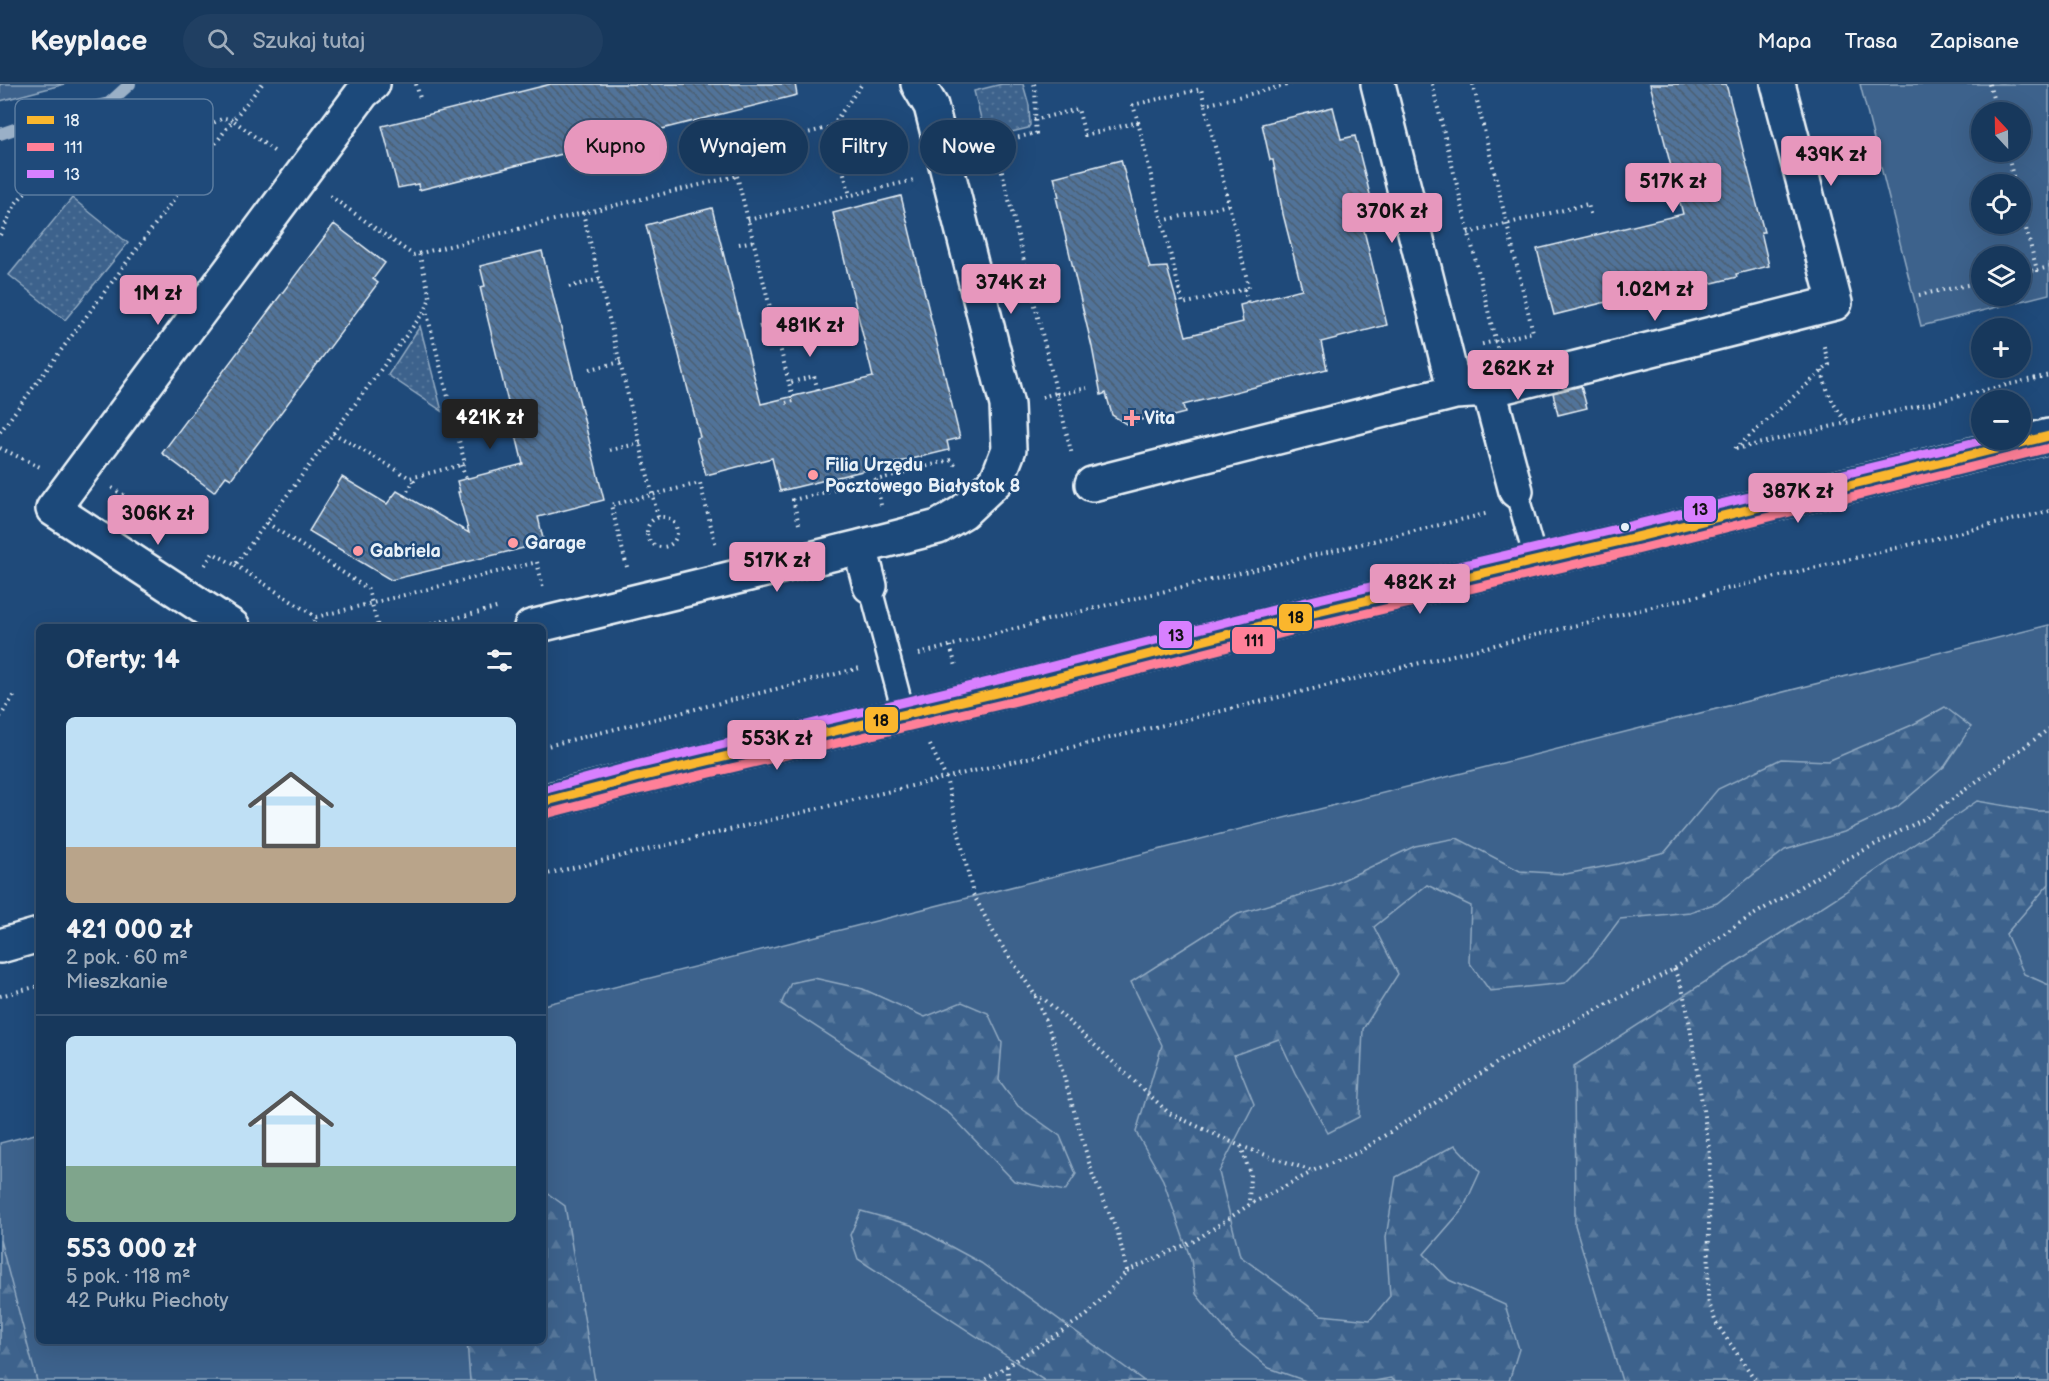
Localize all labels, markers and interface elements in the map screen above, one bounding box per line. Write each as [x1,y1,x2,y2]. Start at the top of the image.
search box [183,14,603,68]
text: Keyplace [30,25,147,58]
icon: search [204,25,237,58]
text: Szukaj tutaj [252,28,365,55]
text: Mapa [1758,29,1812,54]
text: Trasa [1845,29,1898,54]
text: Zapisane [1931,29,2019,54]
legend [15,99,213,195]
north arrow [1971,102,2031,162]
map controls [1971,102,2031,450]
text: 18 [64,112,80,131]
chip: Kupno [564,120,667,174]
chip: Wynajem [679,120,808,174]
chip: Filtry [820,120,908,174]
chip: Nowe [920,120,1016,174]
pin: 439K zł [1776,136,1886,187]
text: 111 [64,139,83,158]
text: 439K zł [1795,143,1867,167]
pin: 517K zł [1618,163,1728,214]
text: 13 [64,166,80,185]
text: 517K zł [1639,170,1707,194]
button: locate [1971,174,2031,234]
pin: 370K zł [1337,193,1447,244]
text: 370K zł [1356,200,1428,224]
button: layers [1971,246,2031,306]
pin: 374K zł [956,264,1066,315]
text: 374K zł [975,271,1047,295]
pin: 1.02M zł [1593,271,1717,322]
pin: 1M zł [116,275,200,326]
text: 1.02M zł [1616,278,1694,302]
text: 1M zł [134,282,182,306]
pin: 481K zł [755,307,865,358]
text: 481K zł [776,314,844,338]
button: + [1971,318,2031,378]
pin: 262K zł [1463,350,1573,401]
text: 262K zł [1482,357,1554,381]
button: − [1971,390,2031,450]
pin: 421K zł [435,399,545,450]
text: 421K zł [456,406,524,430]
place label: Vita [1144,408,1175,429]
marker: Vita [1125,411,1139,425]
place label: Filia Urzędu Pocztowego Białystok 8 [825,455,1020,497]
marker: Filia Urzędu Pocztowego Białystok 8 [806,468,820,482]
pin: 387K zł [1743,473,1853,524]
text: 387K zł [1762,480,1834,504]
pin: 306K zł [103,495,213,546]
line badge: 13 [1683,495,1717,523]
text: 13 [1692,501,1708,520]
text: 306K zł [122,502,194,526]
unlabelled marker [1619,521,1631,533]
place label: Garage [525,533,586,554]
marker: Garage [506,536,520,550]
place label: Gabriela [370,541,441,562]
pin: 517K zł [722,542,832,593]
marker: Gabriela [351,544,365,558]
text: 517K zł [743,549,811,573]
pin: 482K zł [1365,564,1475,615]
text: 482K zł [1384,571,1456,595]
line badge: 18 [1278,603,1313,632]
text: 18 [1288,609,1304,628]
line badge: 13 [1158,620,1193,649]
line badge: 111 [1231,626,1276,655]
text: 13 [1168,627,1184,646]
text: 111 [1244,632,1264,651]
icon: filters [483,644,516,677]
text: Oferty: 14 [66,645,180,676]
line badge: 18 [864,706,899,734]
text: 18 [873,712,889,731]
pin: 553K zł [722,720,832,771]
text: 553K zł [741,727,813,751]
icon: home [237,756,345,864]
text: 421 000 zł [66,915,193,946]
text: 2 pok. · 60 m² [66,946,188,970]
text: Mieszkanie [66,970,168,994]
icon: home [237,1075,345,1183]
text: 553 000 zł [66,1234,197,1265]
text: 5 pok. · 118 m² [66,1265,191,1289]
text: 42 Pułku Piechoty [66,1289,229,1313]

